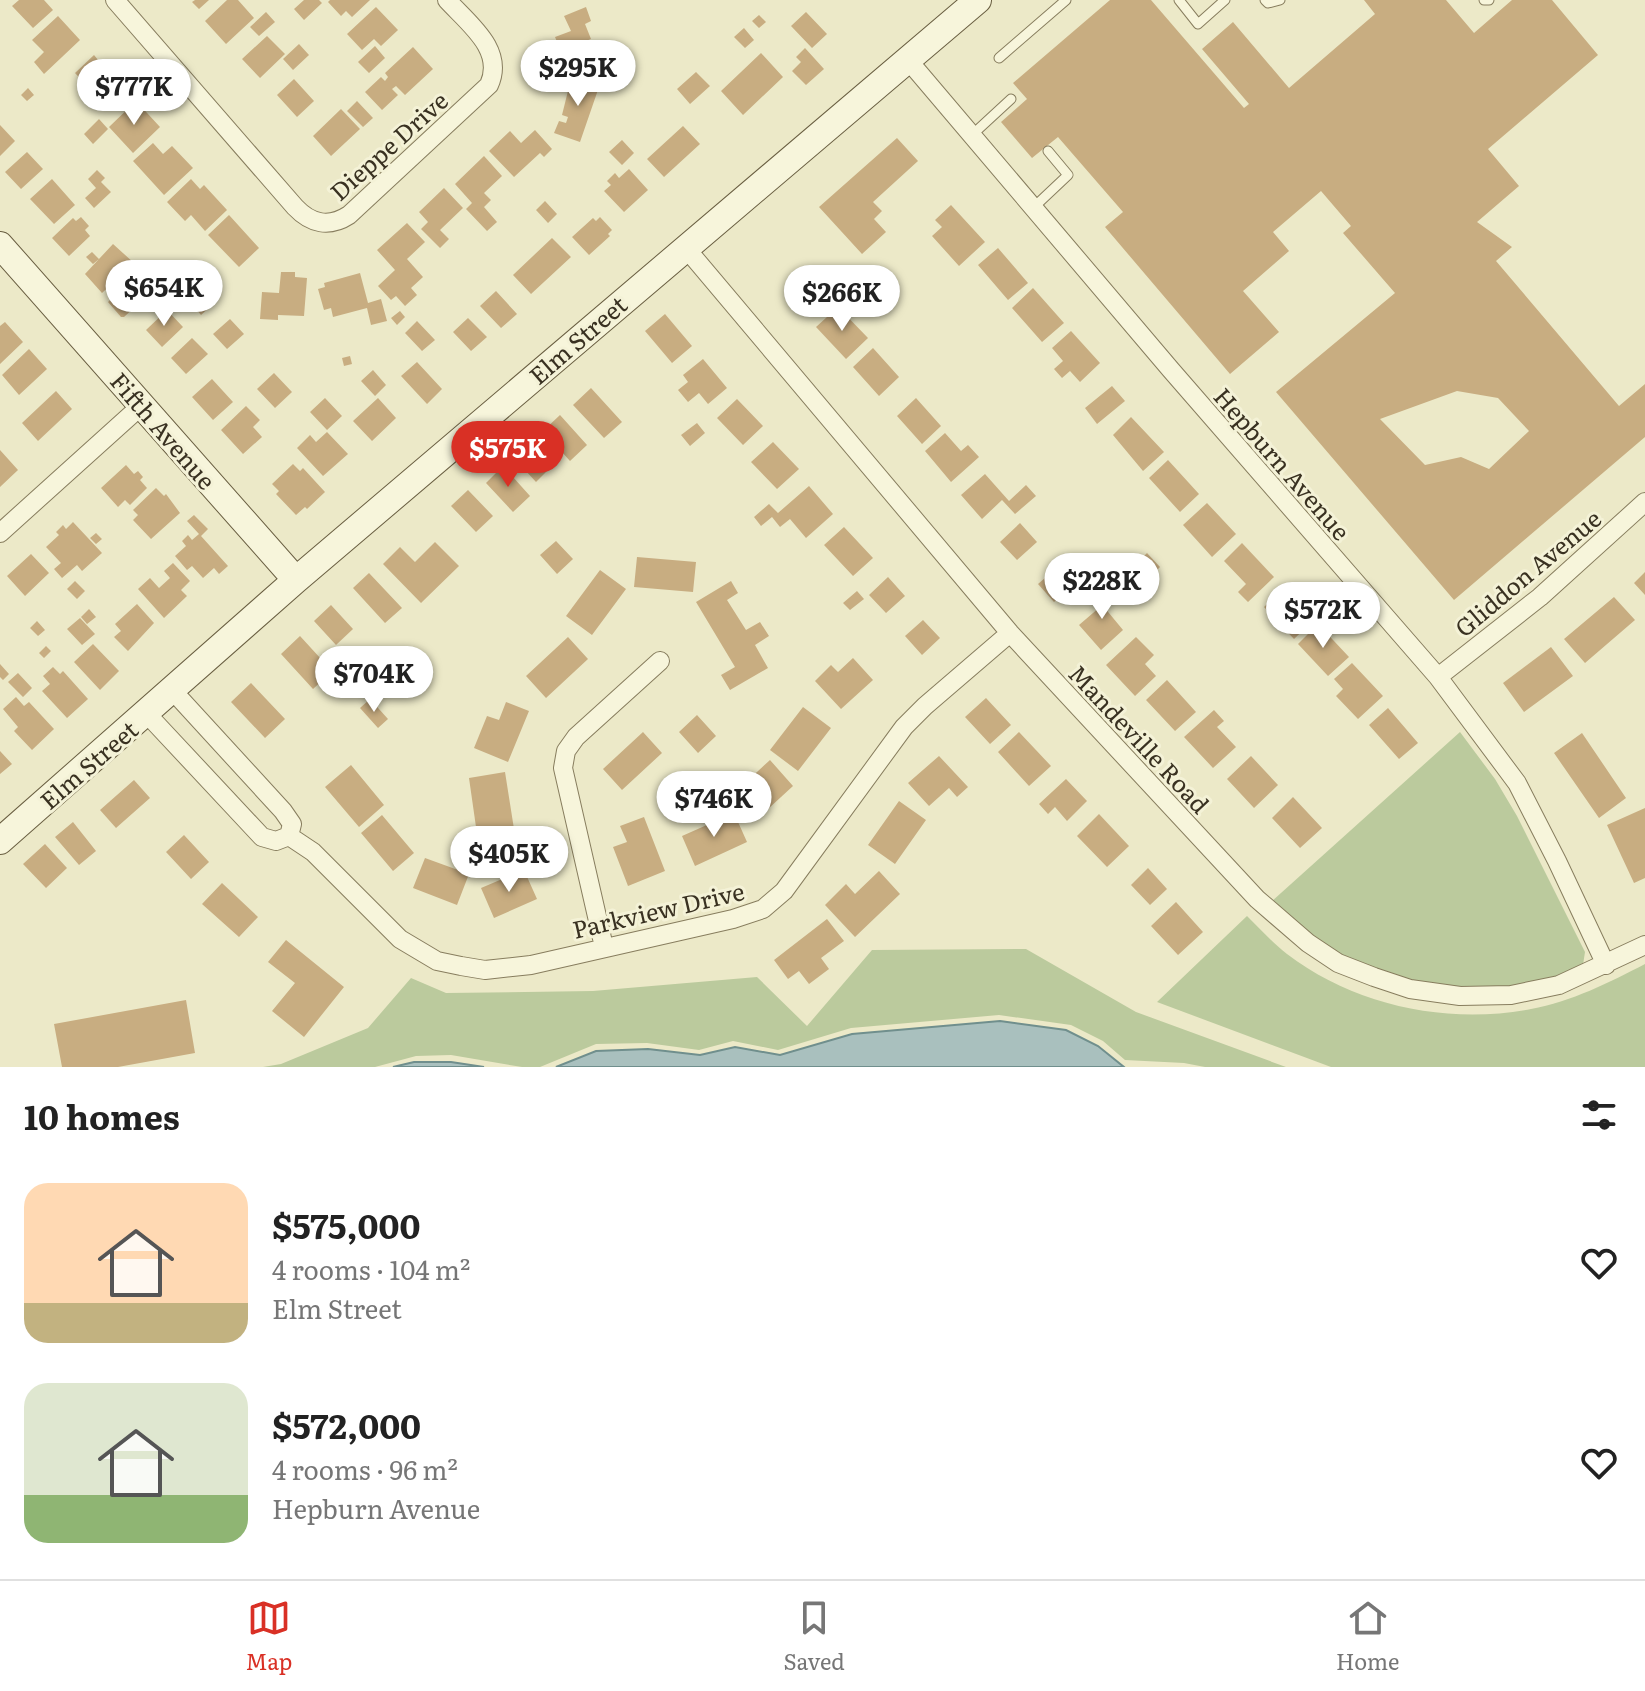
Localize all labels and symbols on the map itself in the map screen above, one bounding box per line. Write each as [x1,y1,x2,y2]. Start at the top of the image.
pin: $295K [522,40,634,108]
pin: $777K [78,59,190,127]
street label: Dieppe Drive [321,82,455,208]
pin: $654K [108,260,220,328]
pin: $266K [786,265,898,333]
street label: Elm Street [520,286,634,392]
street label: Fifth Avenue [103,364,225,496]
street label: Hepburn Avenue [1207,379,1359,547]
pin: $575K [452,421,564,489]
street label: Gliddon Avenue [1446,500,1608,644]
pin: $228K [1046,553,1158,621]
pin: $572K [1267,582,1379,650]
pin: $704K [318,646,430,714]
street label: Mandeville Road [1062,656,1219,820]
street label: Elm Street [31,711,145,817]
pin: $746K [658,771,770,839]
pin: $405K [453,826,565,894]
street label: Parkview Drive [569,872,747,946]

